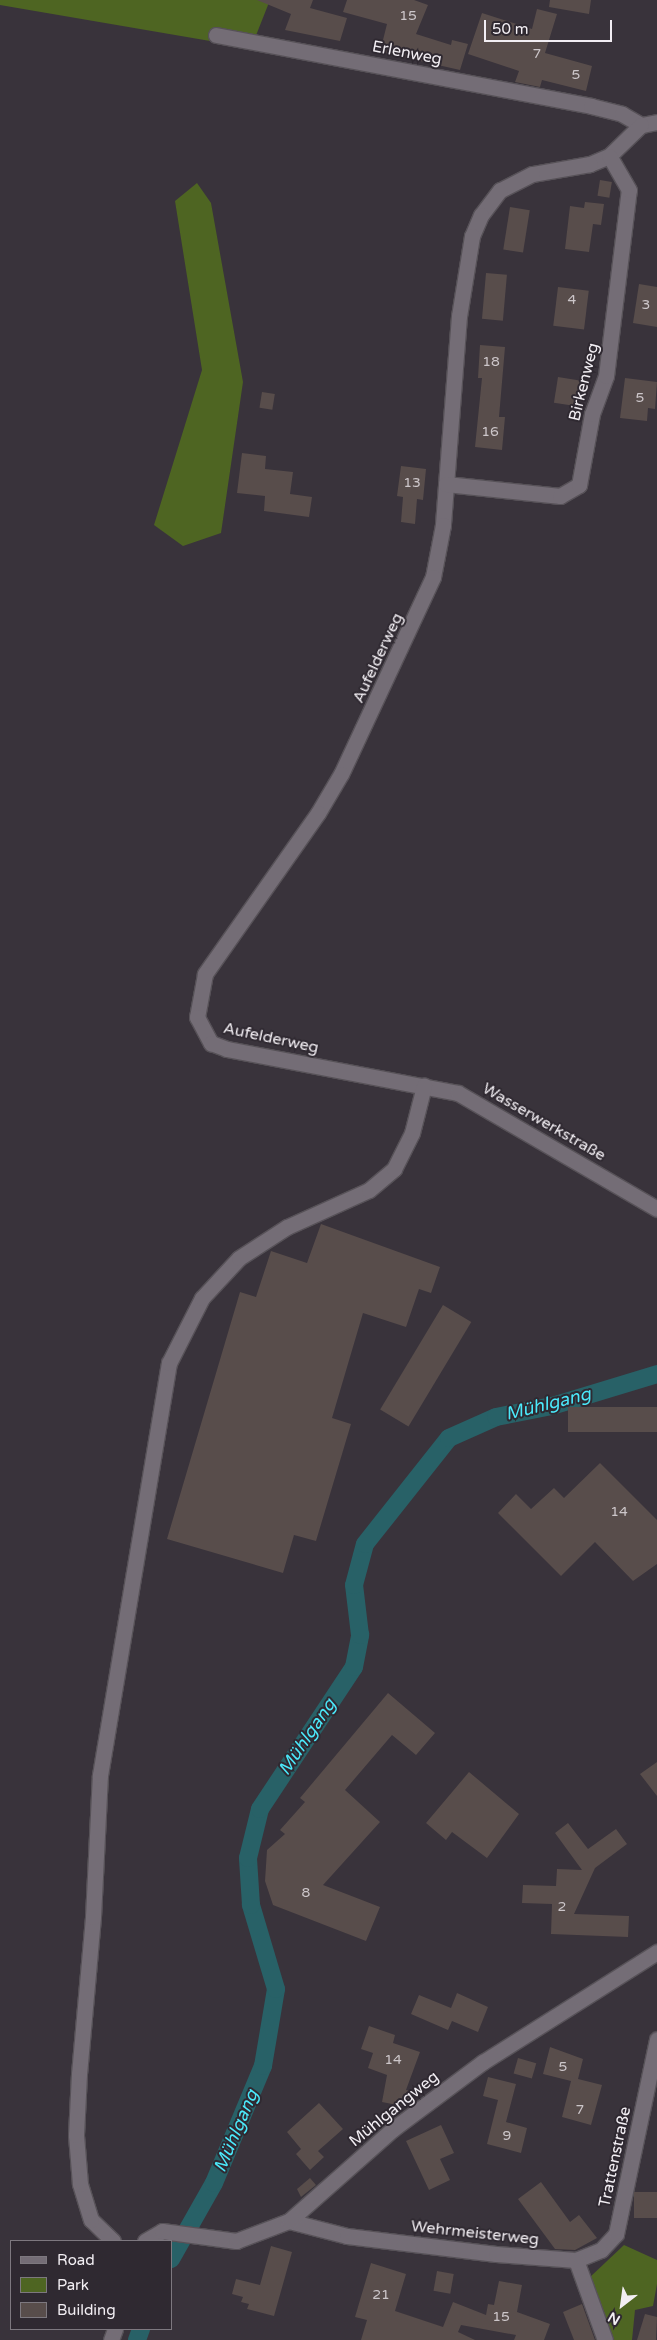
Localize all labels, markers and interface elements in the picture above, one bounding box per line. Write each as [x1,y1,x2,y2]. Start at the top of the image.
house number: 15 [399,8,417,24]
scale bar [487,10,614,42]
text: 50 m [492,20,529,38]
street label: Erlenweg [371,37,443,69]
house number: 7 [533,46,541,62]
house number: 5 [572,67,580,83]
house number: 4 [568,292,576,308]
house number: 3 [642,297,650,313]
street label: Birkenweg [565,341,603,423]
house number: 18 [482,354,500,370]
house number: 5 [636,390,644,406]
house number: 16 [481,424,499,440]
house number: 13 [403,475,421,491]
street label: Aufelderweg [349,610,407,706]
street label: Aufelderweg [221,1019,321,1057]
street label: Wasserwerkstraße [479,1079,609,1165]
water label: Mühlgang [503,1383,593,1425]
house number: 14 [610,1504,628,1520]
water label: Mühlgang [274,1695,340,1779]
house number: 8 [302,1885,310,1901]
house number: 2 [558,1899,566,1915]
house number: 14 [384,2052,402,2068]
house number: 5 [559,2059,567,2075]
street label: Mühlgangweg [345,2067,443,2151]
water label: Mühlgang [209,2087,263,2175]
house number: 7 [576,2102,584,2118]
street label: Trattenstraße [595,2105,635,2209]
house number: 9 [503,2128,511,2144]
street label: Wehrmeisterweg [410,2217,540,2249]
legend [10,2240,172,2330]
text: Road [57,2251,95,2269]
text: Park [57,2276,89,2294]
north arrow [597,2280,647,2330]
house number: 21 [372,2287,390,2303]
text: Building [57,2301,116,2319]
text: N [605,2308,623,2329]
house number: 15 [492,2309,510,2325]

